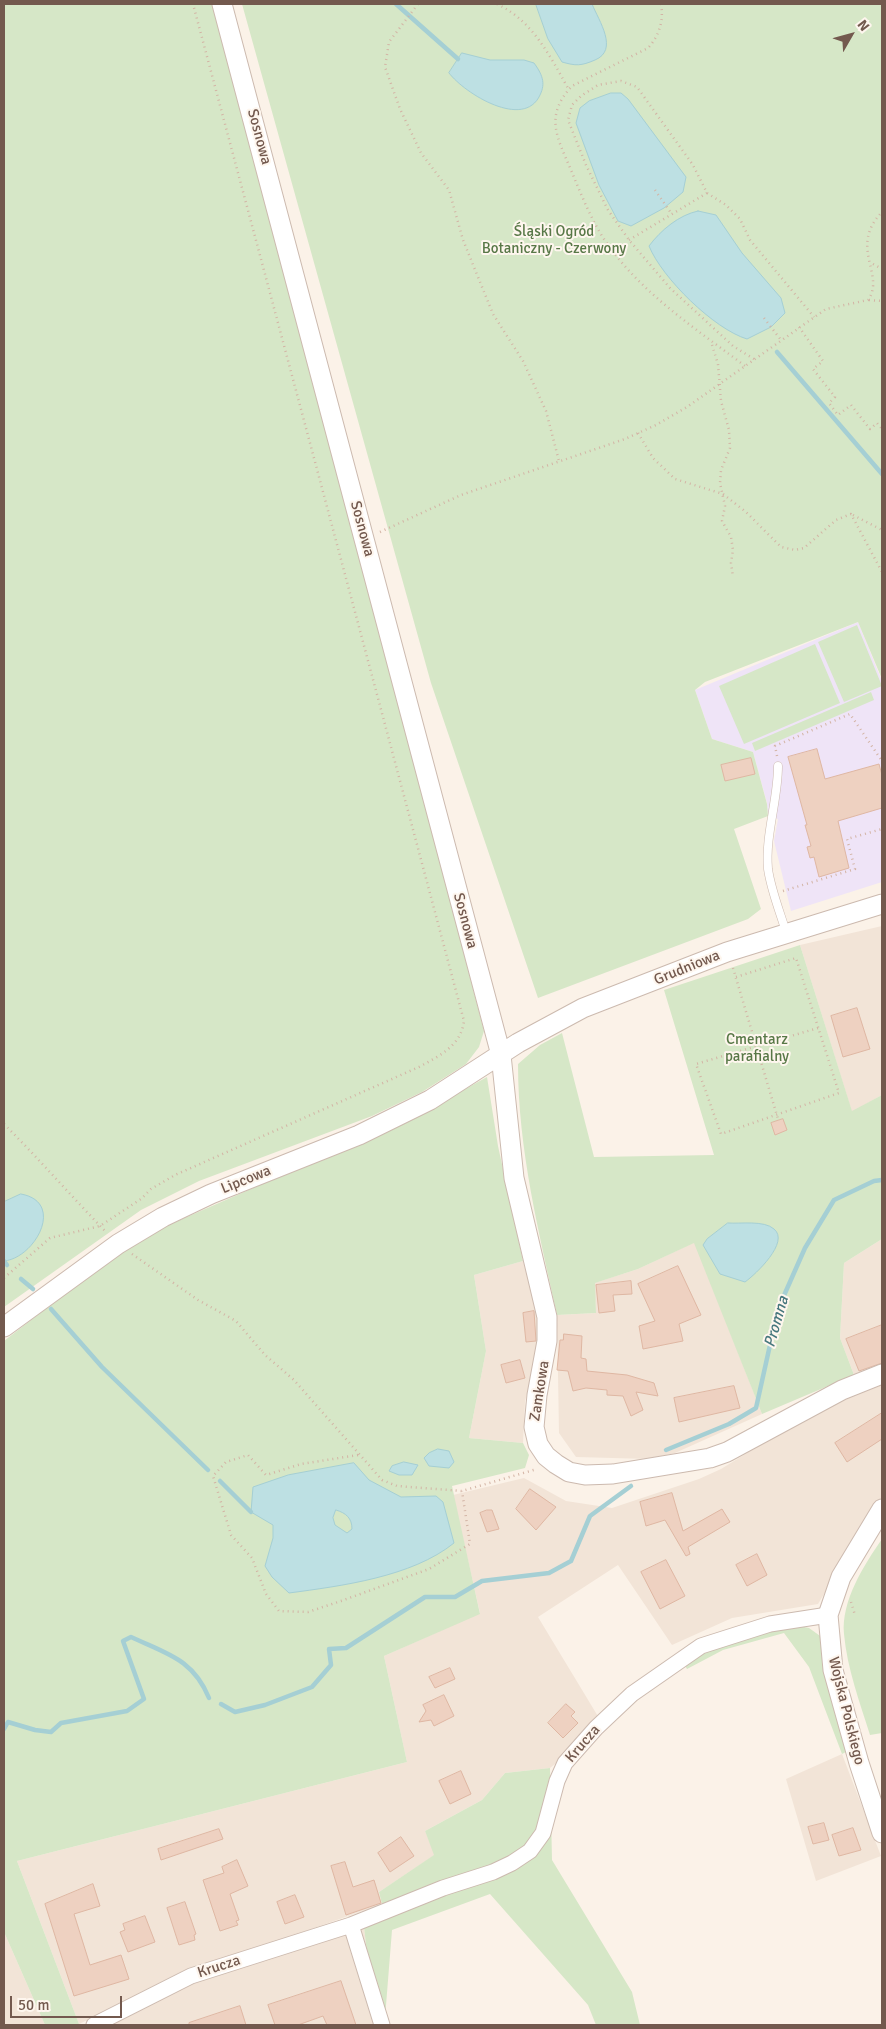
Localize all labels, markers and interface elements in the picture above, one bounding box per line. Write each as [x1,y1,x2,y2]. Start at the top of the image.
north arrow [826,10,876,60]
text: N [854,16,873,35]
street label: Sosnowa [243,107,275,167]
park label: Śląski Ogród Botaniczny - Czerwony [482,223,626,258]
street label: Sosnowa [346,499,378,559]
street label: Sosnowa [449,891,481,951]
street label: Grudniowa [651,947,723,989]
park label: Cmentarz parafialny [725,1031,789,1066]
street label: Lipcowa [218,1162,274,1198]
water label: Promna [761,1294,793,1350]
street label: Zamkowa [526,1360,554,1422]
street label: Wojska Polskiego [824,1655,868,1767]
street label: Krucza [562,1721,604,1767]
street label: Krucza [195,1952,243,1982]
scale bar [12,1986,125,2018]
text: 50 m [18,1996,49,2014]

